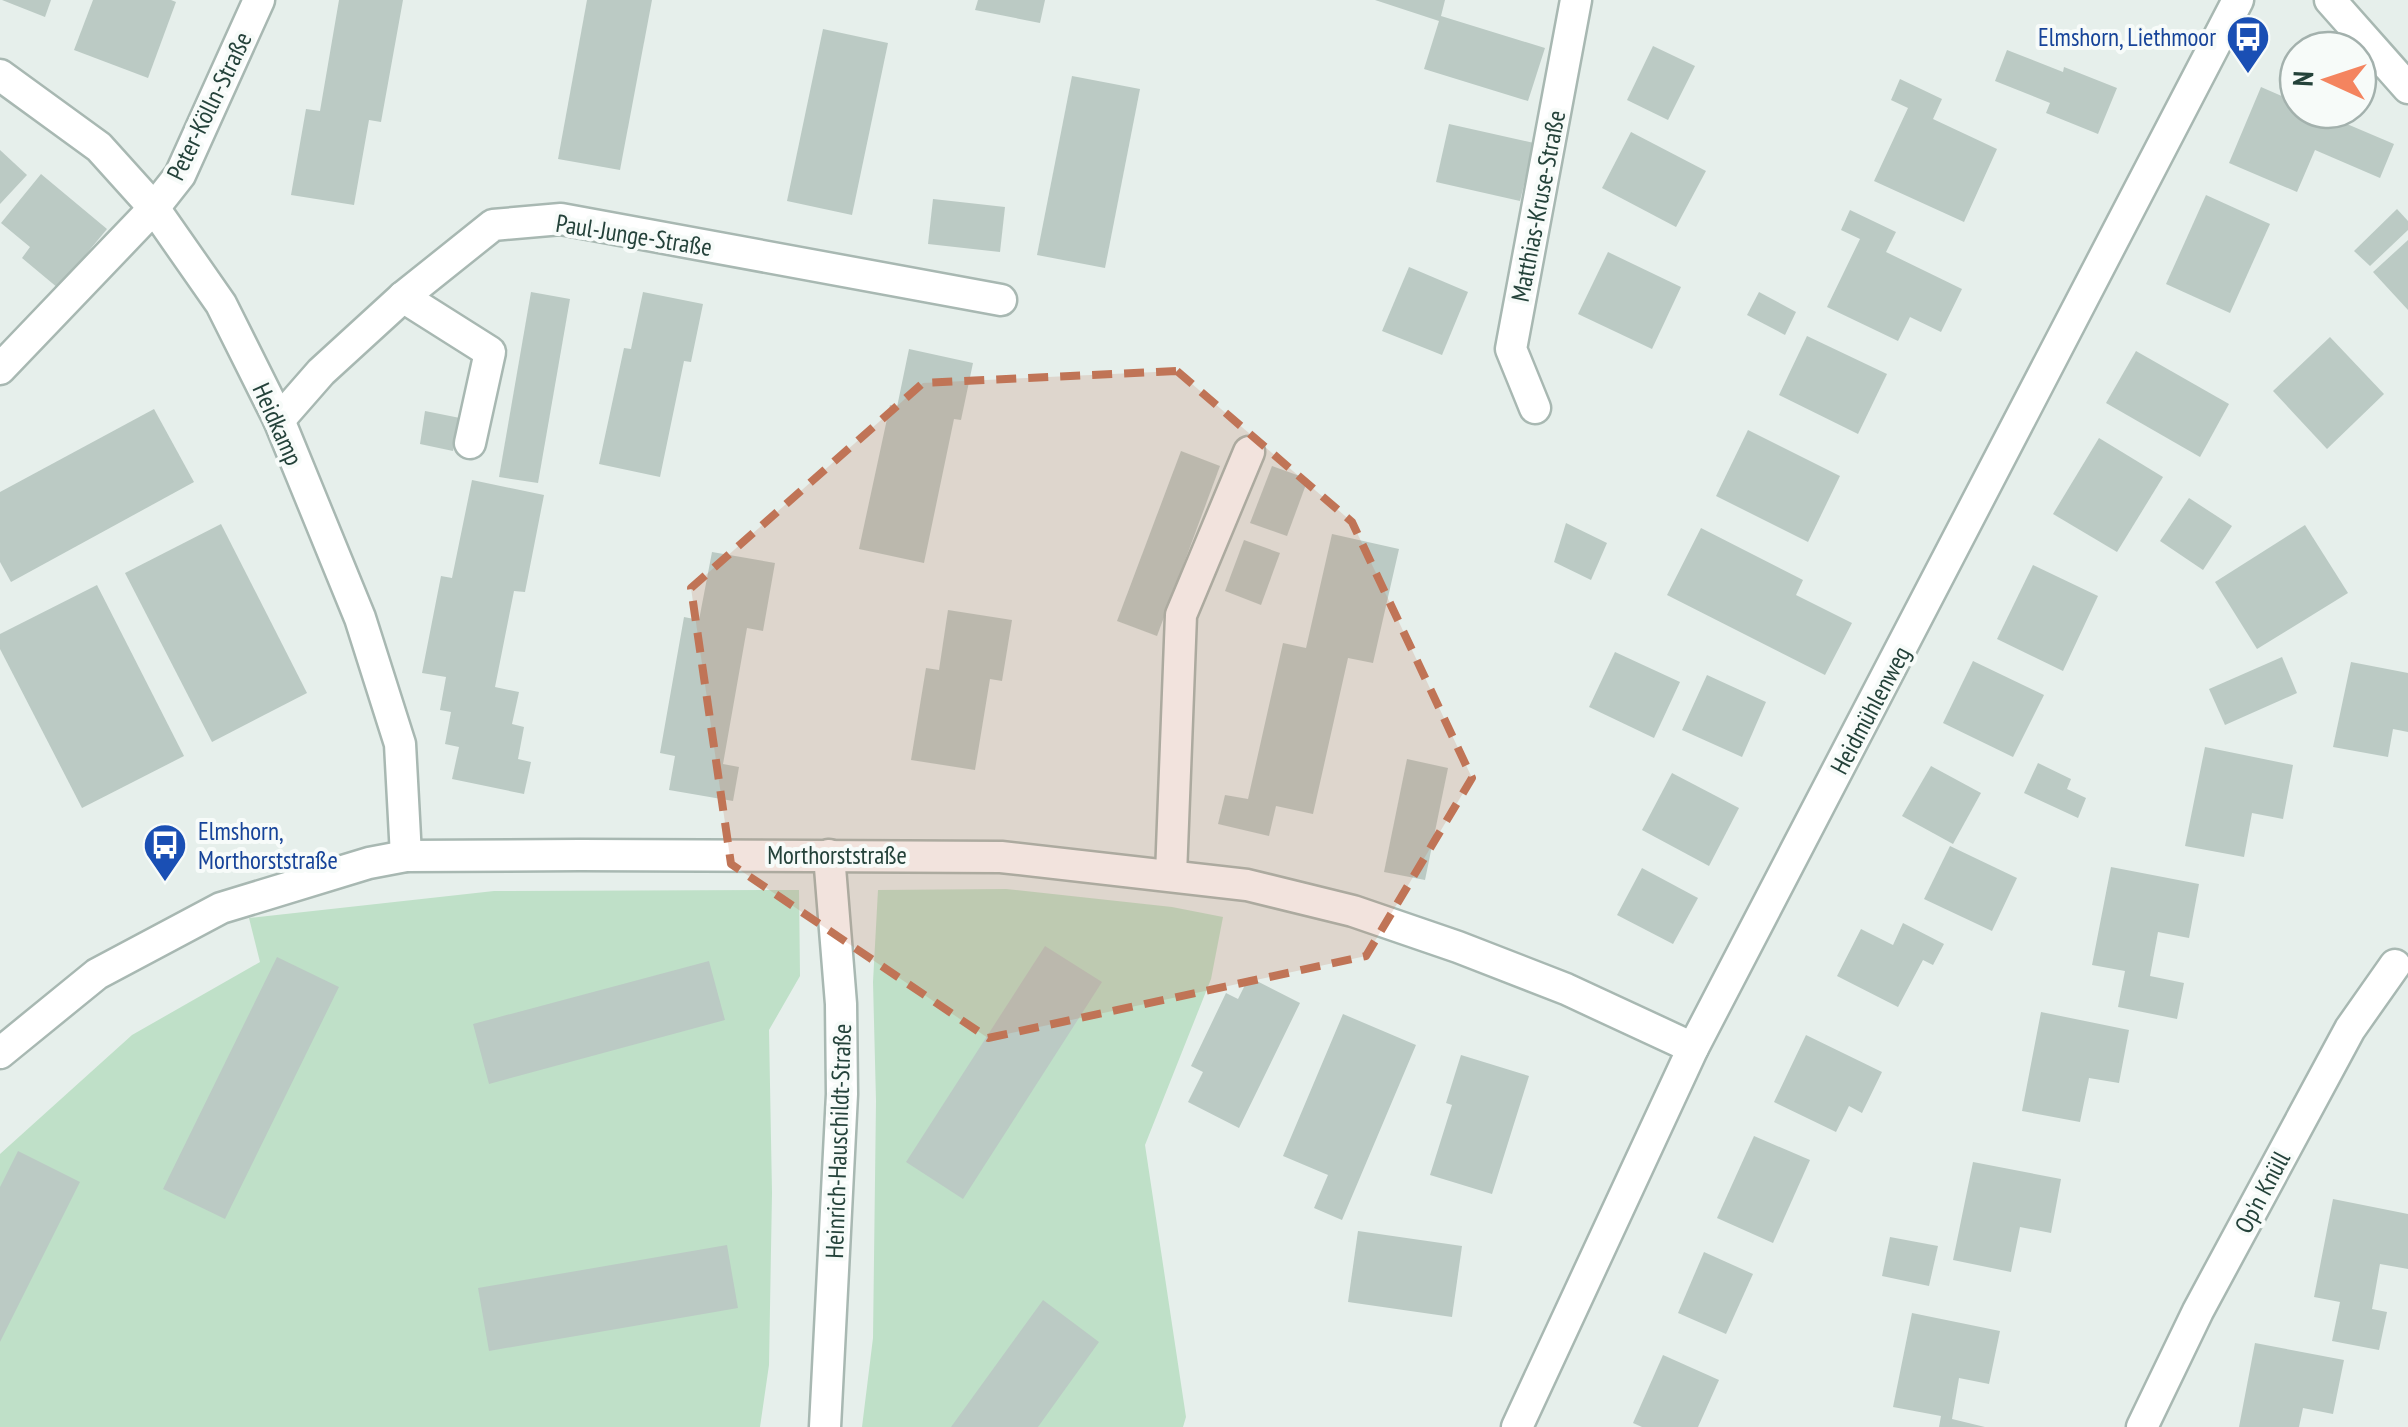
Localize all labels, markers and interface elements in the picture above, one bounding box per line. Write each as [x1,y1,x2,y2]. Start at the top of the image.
bus stop icon: Elmshorn, Liethmoor [2225,14,2271,75]
place label: Elmshorn, Liethmoor [2038,21,2216,53]
street label: Peter-Kölln-Straße [159,27,259,185]
north arrow [2278,30,2378,130]
text: N [2284,70,2321,87]
street label: Matthias-Kruse-Straße [1504,108,1572,304]
street label: Paul-Junge-Straße [554,207,714,263]
street label: Heidkamp [246,378,310,470]
street label: Heidmühlenweg [1823,640,1917,780]
place label: Elmshorn, Morthorststraße [198,815,338,876]
bus stop icon: Elmshorn, Morthorststraße [142,822,188,883]
street label: Morthorststraße [767,839,907,871]
street label: Heinrich-Hauschildt-Straße [818,1023,858,1259]
street label: Op'n Knüll [2227,1145,2297,1238]

